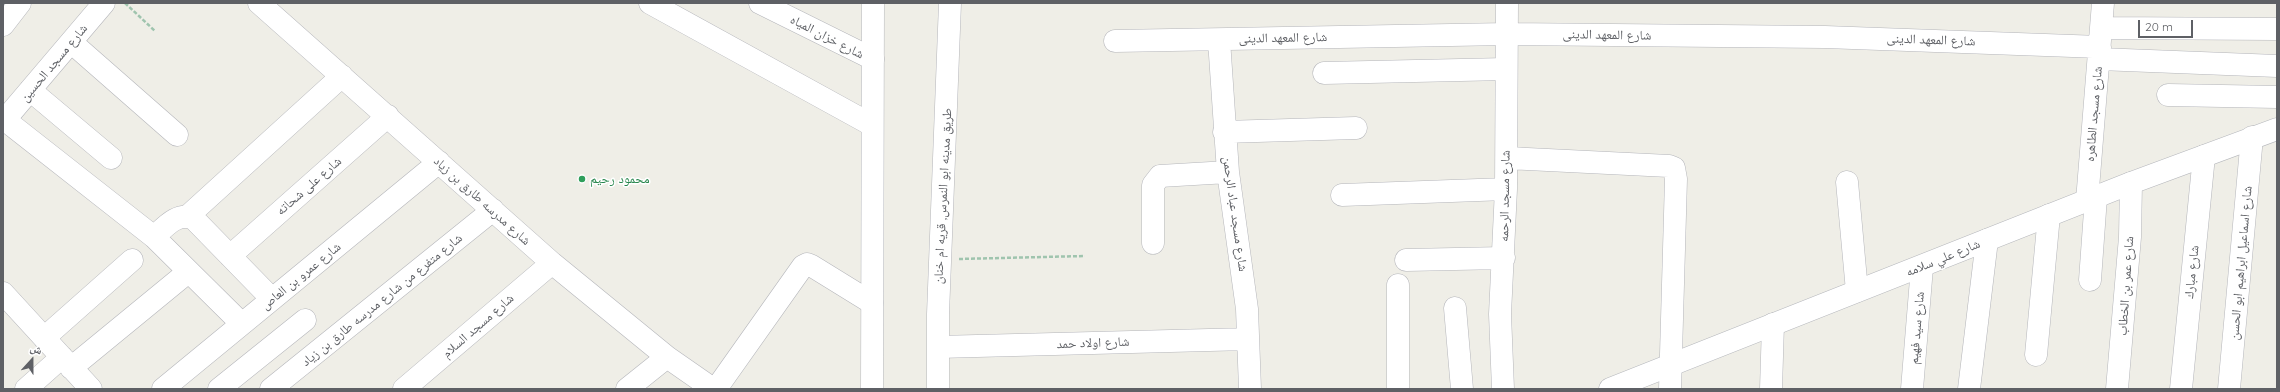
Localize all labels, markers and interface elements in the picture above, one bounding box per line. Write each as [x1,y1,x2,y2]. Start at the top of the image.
street label: شارع خزان المياه [788,12,866,62]
scale bar [2140,12,2195,38]
text: 20 m [2145,19,2173,34]
street label: شارع مسجد الحسين [17,21,91,105]
street label: شارع المعهد الدينى [1563,26,1651,44]
street label: شارع المعهد الدينى [1239,29,1327,47]
street label: شارع المعهد الدينى [1886,31,1976,49]
street label: شارع مسجد الطاهره [2082,66,2106,162]
street label: طريق مدينه ابو النمرس, قريه ام خنان [931,108,955,284]
street label: شارع مسجد الرحمه [1496,150,1514,242]
street label: شارع على شحاته [273,153,345,219]
street label: شارع مدرسه طارق بن زياد [430,153,534,249]
street label: شارع مسجد عباد الرحمن [1219,155,1251,273]
place label: محمود رحيم [590,171,650,187]
marker: محمود رحيم [577,174,587,184]
street label: شارع اسماعيل ابراهيم ابو الحسن [2226,185,2256,341]
street label: شارع متفرع من شارع مدرسه طارق بن زياد [298,230,466,370]
street label: شارع علي سلامه [1904,236,1982,280]
street label: شارع عمر بن الخطاب [2115,236,2137,336]
street label: شارع عمرو بن العاص [258,239,344,313]
street label: شارع مبارك [2181,245,2203,299]
street label: شارع مسجد السلام [439,291,517,361]
street label: شارع سيد فهيم [1906,291,1928,365]
street label: شارع اولاد حمد [1056,334,1130,352]
north arrow [12,340,52,380]
text: ش [28,340,44,357]

